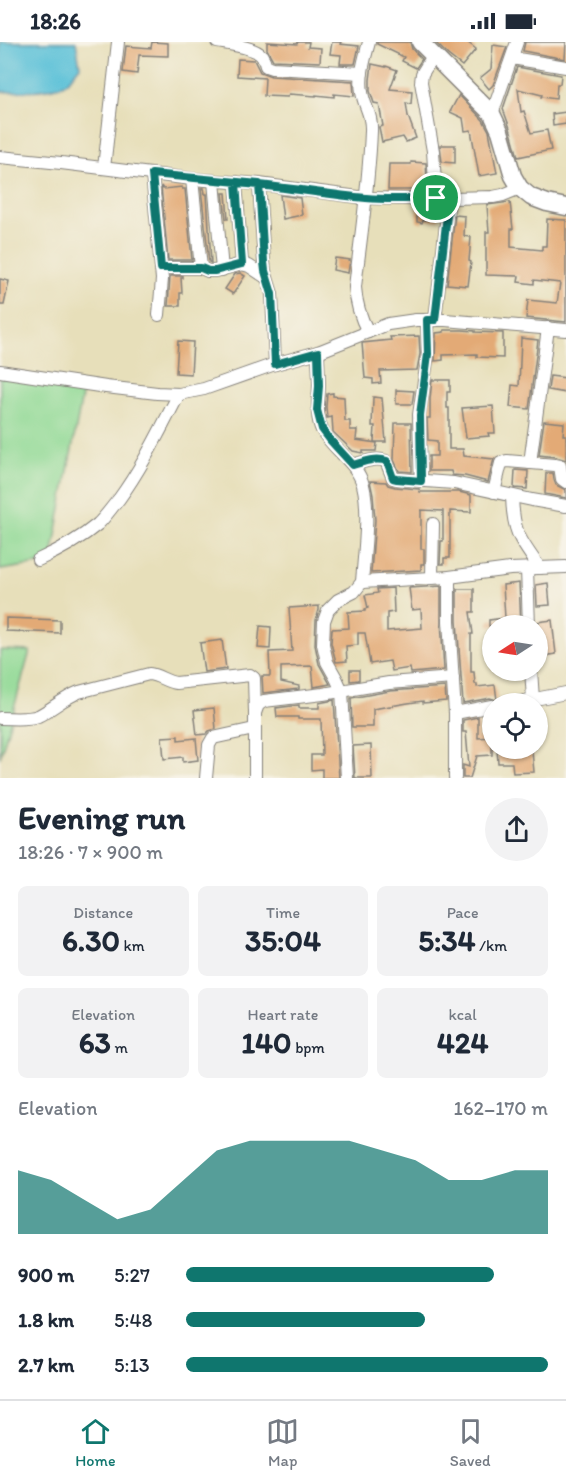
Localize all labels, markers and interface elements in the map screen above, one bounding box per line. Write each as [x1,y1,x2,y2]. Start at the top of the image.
text: 18:26 [30,8,81,35]
pin [410,172,461,223]
icon: arrive [419,181,452,214]
north arrow [482,615,548,681]
map controls [482,615,548,759]
button: locate [482,693,548,759]
text: Evening run [18,798,185,837]
button: share [485,798,548,861]
text: 18:26 · 7 × 900 m [18,840,163,864]
text: Distance [73,903,133,922]
text: Time [266,903,300,922]
text: Pace [447,903,479,922]
text: 6.30 [62,922,120,959]
text: 35:04 [245,922,321,959]
text: 5:34 [418,922,476,959]
text: km [120,936,145,955]
text: /km [476,936,507,955]
text: Elevation [72,1005,135,1024]
text: Heart rate [248,1005,318,1024]
text: kcal [448,1005,477,1024]
text: 63 [79,1024,111,1061]
text: 140 [241,1024,292,1061]
text: 424 [437,1024,489,1061]
text: m [111,1038,128,1057]
text: bpm [292,1038,325,1057]
text: Elevation [18,1096,97,1120]
text: 162–170 m [454,1096,548,1120]
text: 900 m [18,1263,74,1287]
text: 5:27 [114,1263,150,1287]
text: 1.8 km [18,1308,74,1332]
text: 5:48 [114,1308,152,1332]
text: 2.7 km [18,1353,74,1377]
text: 5:13 [114,1353,150,1377]
tab: Home [75,1415,116,1470]
tab: Map [266,1415,299,1470]
tab: Saved [450,1415,491,1470]

